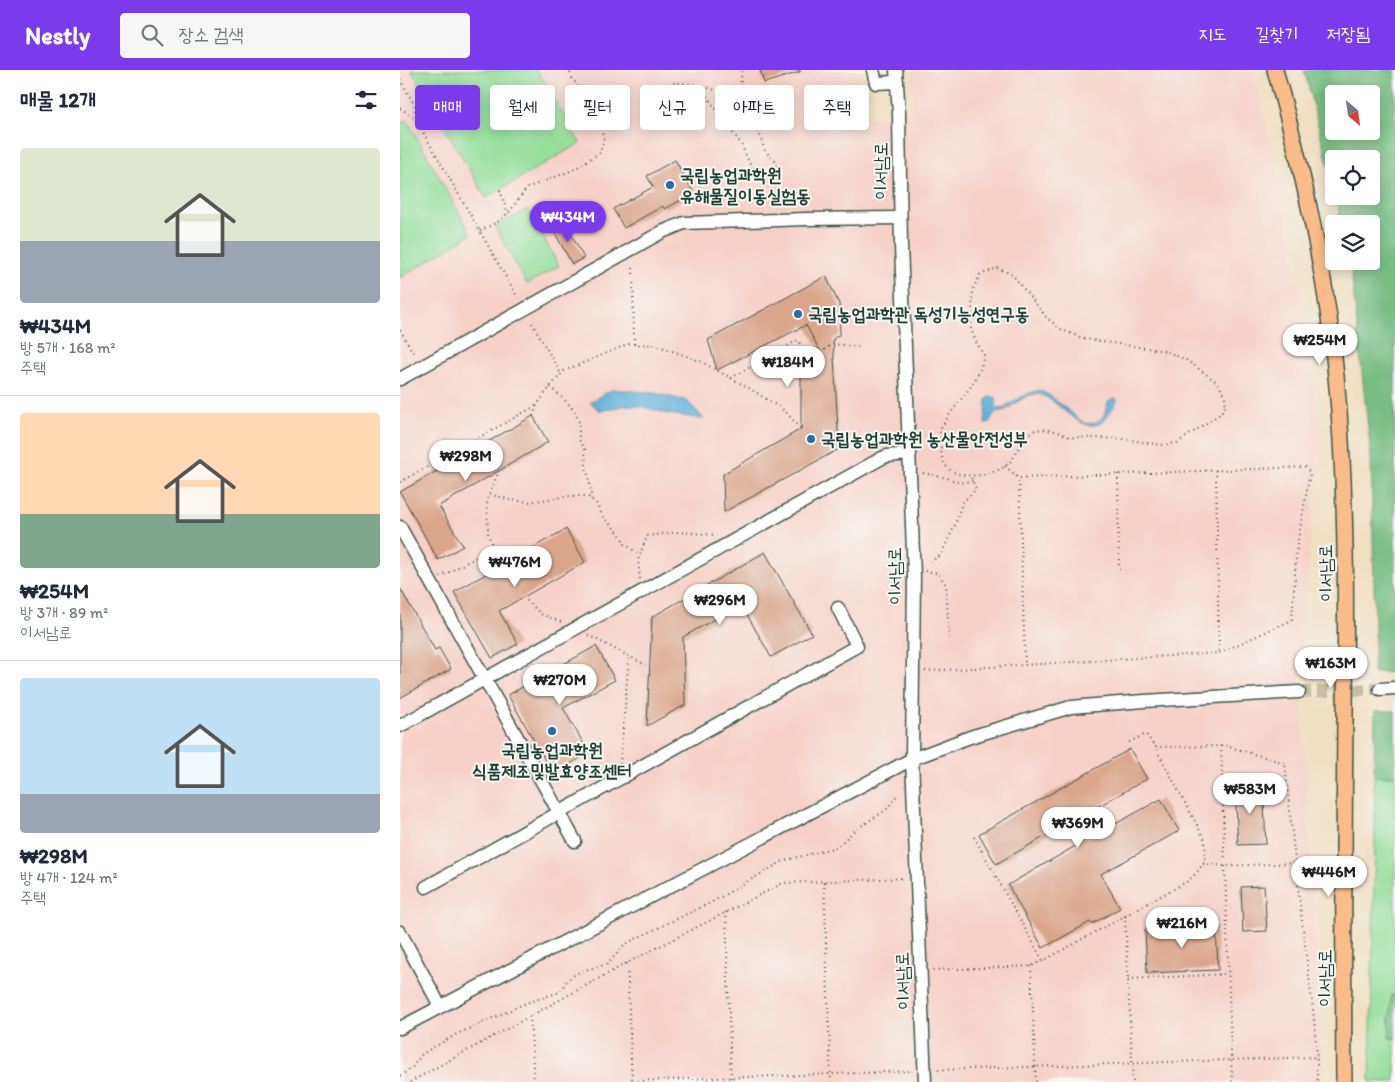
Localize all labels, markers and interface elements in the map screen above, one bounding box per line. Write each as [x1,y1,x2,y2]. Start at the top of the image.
search box [120,13,470,58]
text: Nestly [25,21,90,50]
icon: search [138,21,166,49]
text: 장소 검색 [178,23,244,46]
text: 지도 [1198,23,1227,45]
text: 길찾기 [1255,23,1299,45]
text: 저장됨 [1327,23,1370,45]
chip: 매매 [415,85,480,130]
chip: 월세 [490,85,555,130]
chip: 필터 [565,85,630,130]
chip: 신규 [640,85,705,130]
chip: 아파트 [715,85,794,130]
chip: 주택 [804,85,869,130]
north arrow [1325,85,1380,140]
map controls [1325,85,1380,270]
icon: filters [352,86,380,114]
text: 매물 12개 [20,87,96,112]
street label: 이서남로 [870,142,892,200]
button: locate [1325,150,1380,205]
place label: 국립농업과학원 유해물질이동실험동 [680,164,810,207]
marker: 국립농업과학원 유해물질이동실험동 [664,179,676,191]
icon: home [155,180,245,270]
pin: ₩434M [533,200,603,243]
text: ₩434M [541,207,595,226]
button: layers [1325,215,1380,270]
place label: 국립농업과학관 독성기능성연구동 [808,303,1029,325]
marker: 국립농업과학관 독성기능성연구동 [792,308,804,320]
text: ₩434M [20,313,91,338]
pin: ₩254M [1285,324,1355,366]
text: ₩254M [1294,330,1346,349]
text: 방 5개 · 168 m² [20,338,116,357]
pin: ₩184M [753,346,823,388]
text: ₩184M [762,352,814,371]
text: 주택 [20,358,46,377]
place label: 국립농업과학원 농산물안전성부 [821,428,1028,450]
marker: 국립농업과학원 농산물안전성부 [805,433,817,445]
pin: ₩298M [431,440,501,482]
icon: home [155,446,245,536]
text: ₩298M [440,446,492,465]
street label: 이서남로 [1314,544,1338,602]
pin: ₩476M [480,546,550,588]
street label: 이서남로 [883,547,907,605]
text: ₩476M [489,552,541,571]
text: ₩254M [20,578,89,603]
pin: ₩296M [685,584,755,626]
text: ₩296M [694,590,746,609]
text: 방 3개 · 89 m² [20,603,108,622]
text: 이서남로 [20,623,72,642]
pin: ₩163M [1296,646,1366,689]
text: ₩163M [1306,653,1356,672]
pin: ₩270M [525,664,595,706]
text: ₩270M [534,670,586,689]
icon: home [155,711,245,801]
marker: 국립농업과학원 식품제조및발효양조센터 [546,725,558,737]
place label: 국립농업과학원 식품제조및발효양조센터 [472,739,632,782]
pin: ₩583M [1215,772,1285,815]
text: ₩583M [1224,779,1276,798]
pin: ₩369M [1043,806,1113,849]
text: ₩369M [1052,813,1104,832]
text: ₩298M [20,843,88,868]
pin: ₩446M [1294,856,1364,898]
text: ₩446M [1302,862,1356,881]
text: 방 4개 · 124 m² [20,868,118,887]
text: 주택 [20,888,46,907]
pin: ₩216M [1147,906,1217,949]
text: ₩216M [1157,913,1207,932]
street label: 이서남로 [1314,949,1336,1007]
street label: 이서남로 [891,952,915,1010]

